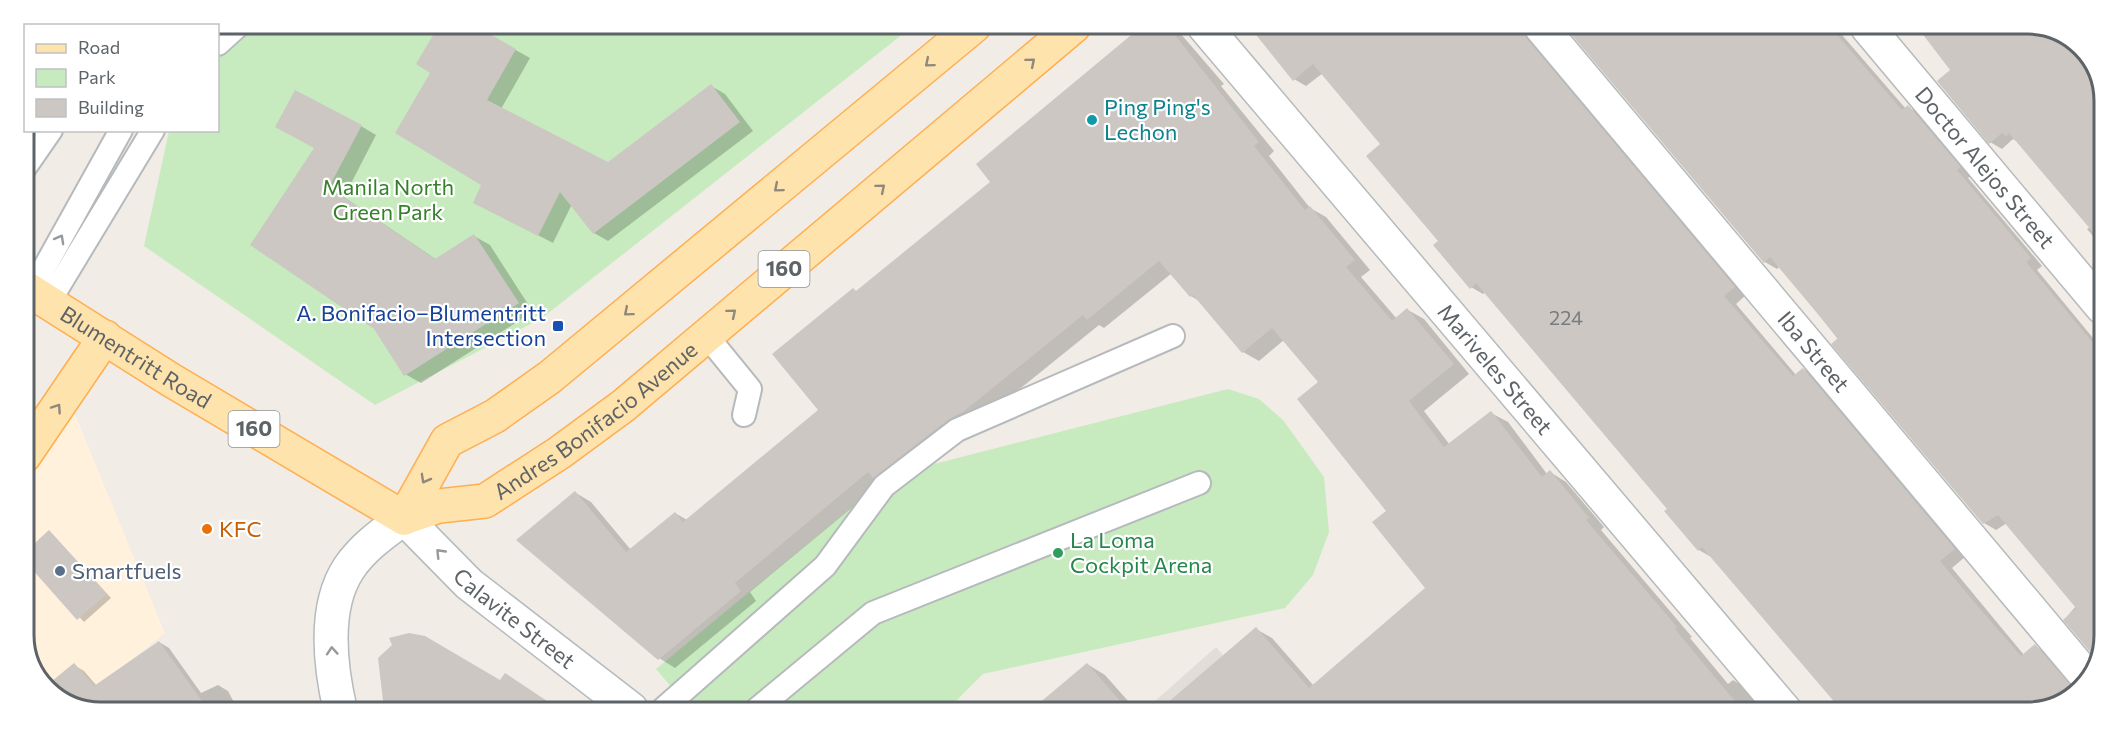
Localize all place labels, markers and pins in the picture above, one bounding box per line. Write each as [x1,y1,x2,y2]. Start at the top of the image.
place label: Ping Ping's Lechon [1104,93,1211,145]
marker: Ping Ping's Lechon [1085,113,1099,127]
place label: A. Bonifacio–Blumentritt Intersection [296,299,546,351]
marker: A. Bonifacio–Blumentritt Intersection [551,319,565,333]
place label: KFC [219,515,261,542]
marker: KFC [200,522,214,536]
place label: La Loma Cockpit Arena [1070,526,1212,578]
marker: La Loma Cockpit Arena [1051,546,1065,560]
place label: Smartfuels [72,557,182,584]
marker: Smartfuels [53,564,67,578]

